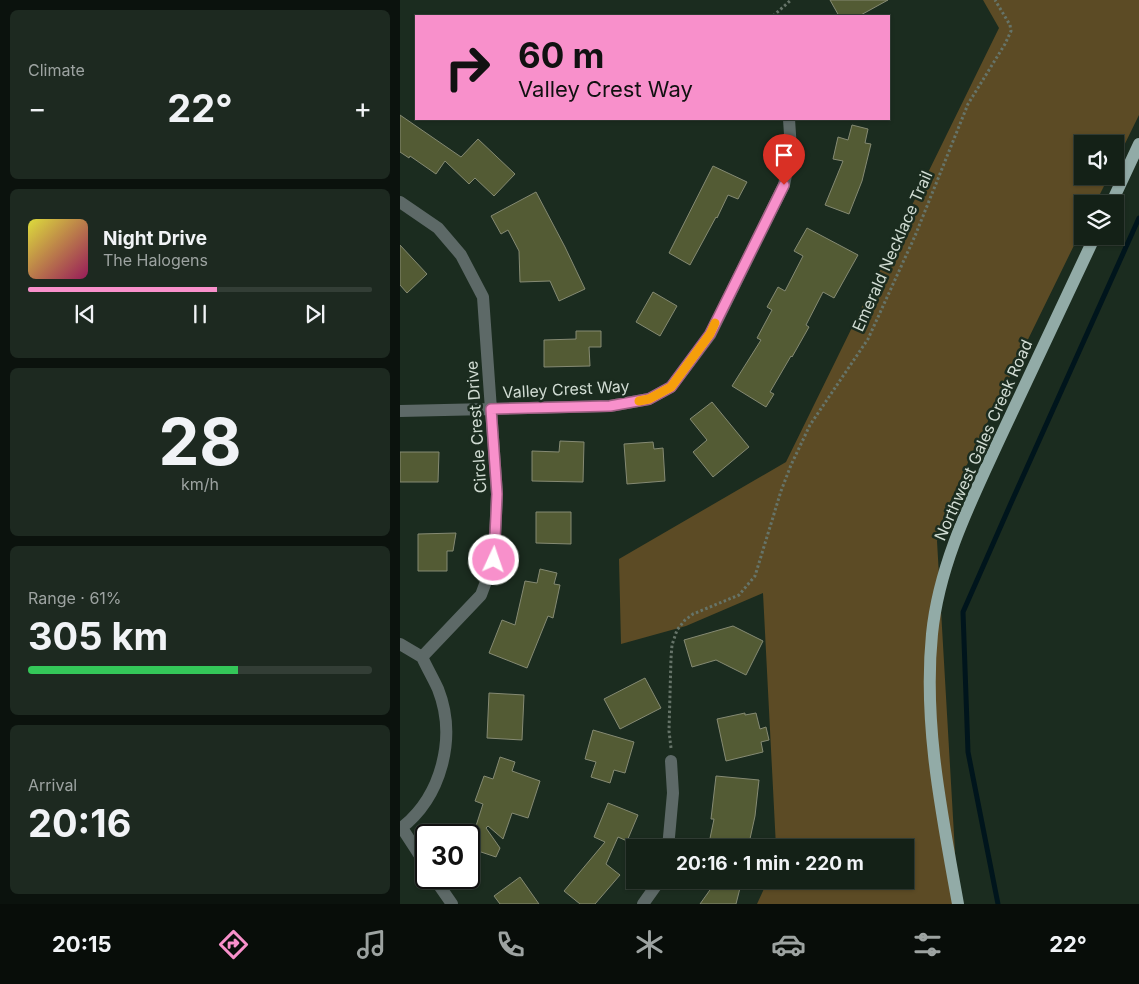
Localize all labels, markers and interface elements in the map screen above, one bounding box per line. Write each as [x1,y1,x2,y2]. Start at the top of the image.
text: 60 m [518,34,605,76]
icon: right [435,35,500,100]
text: Climate [28,60,85,80]
text: Valley Crest Way [518,76,693,102]
text: 22° [167,85,233,131]
text: − [28,91,47,125]
text: + [353,91,372,125]
pin [763,134,805,185]
map controls [1074,135,1124,245]
button: sound [1074,135,1124,185]
icon: arrive [770,141,798,169]
street label: Emerald Necklace Trail [848,168,936,334]
button: layers [1074,195,1124,245]
text: Night Drive [103,227,207,250]
text: The Halogens [103,250,208,270]
icon: previous [71,300,99,328]
icon: pause [186,300,214,328]
icon: next [301,300,329,328]
street label: Northwest Gales Creek Road [930,336,1036,544]
street label: Circle Crest Drive [461,360,491,494]
street label: Valley Crest Way [502,376,630,402]
text: 28 [158,402,242,481]
text: km/h [181,474,219,494]
position arrow [467,533,519,585]
text: Range · 61% [28,588,122,608]
text: 305 km [28,613,168,659]
text: Arrival [28,775,77,795]
text: 20:16 [28,800,131,846]
speed limit sign: 30 [415,824,480,889]
text: 20:16 · 1 min · 220 m [676,852,864,875]
icon: directions [216,927,251,962]
icon: music [354,927,389,962]
icon: phone [493,927,528,962]
icon: climate [632,927,667,962]
icon: car [771,927,806,962]
icon: filters [910,927,945,962]
text: 20:15 [52,931,112,957]
text: 22° [1049,931,1087,957]

